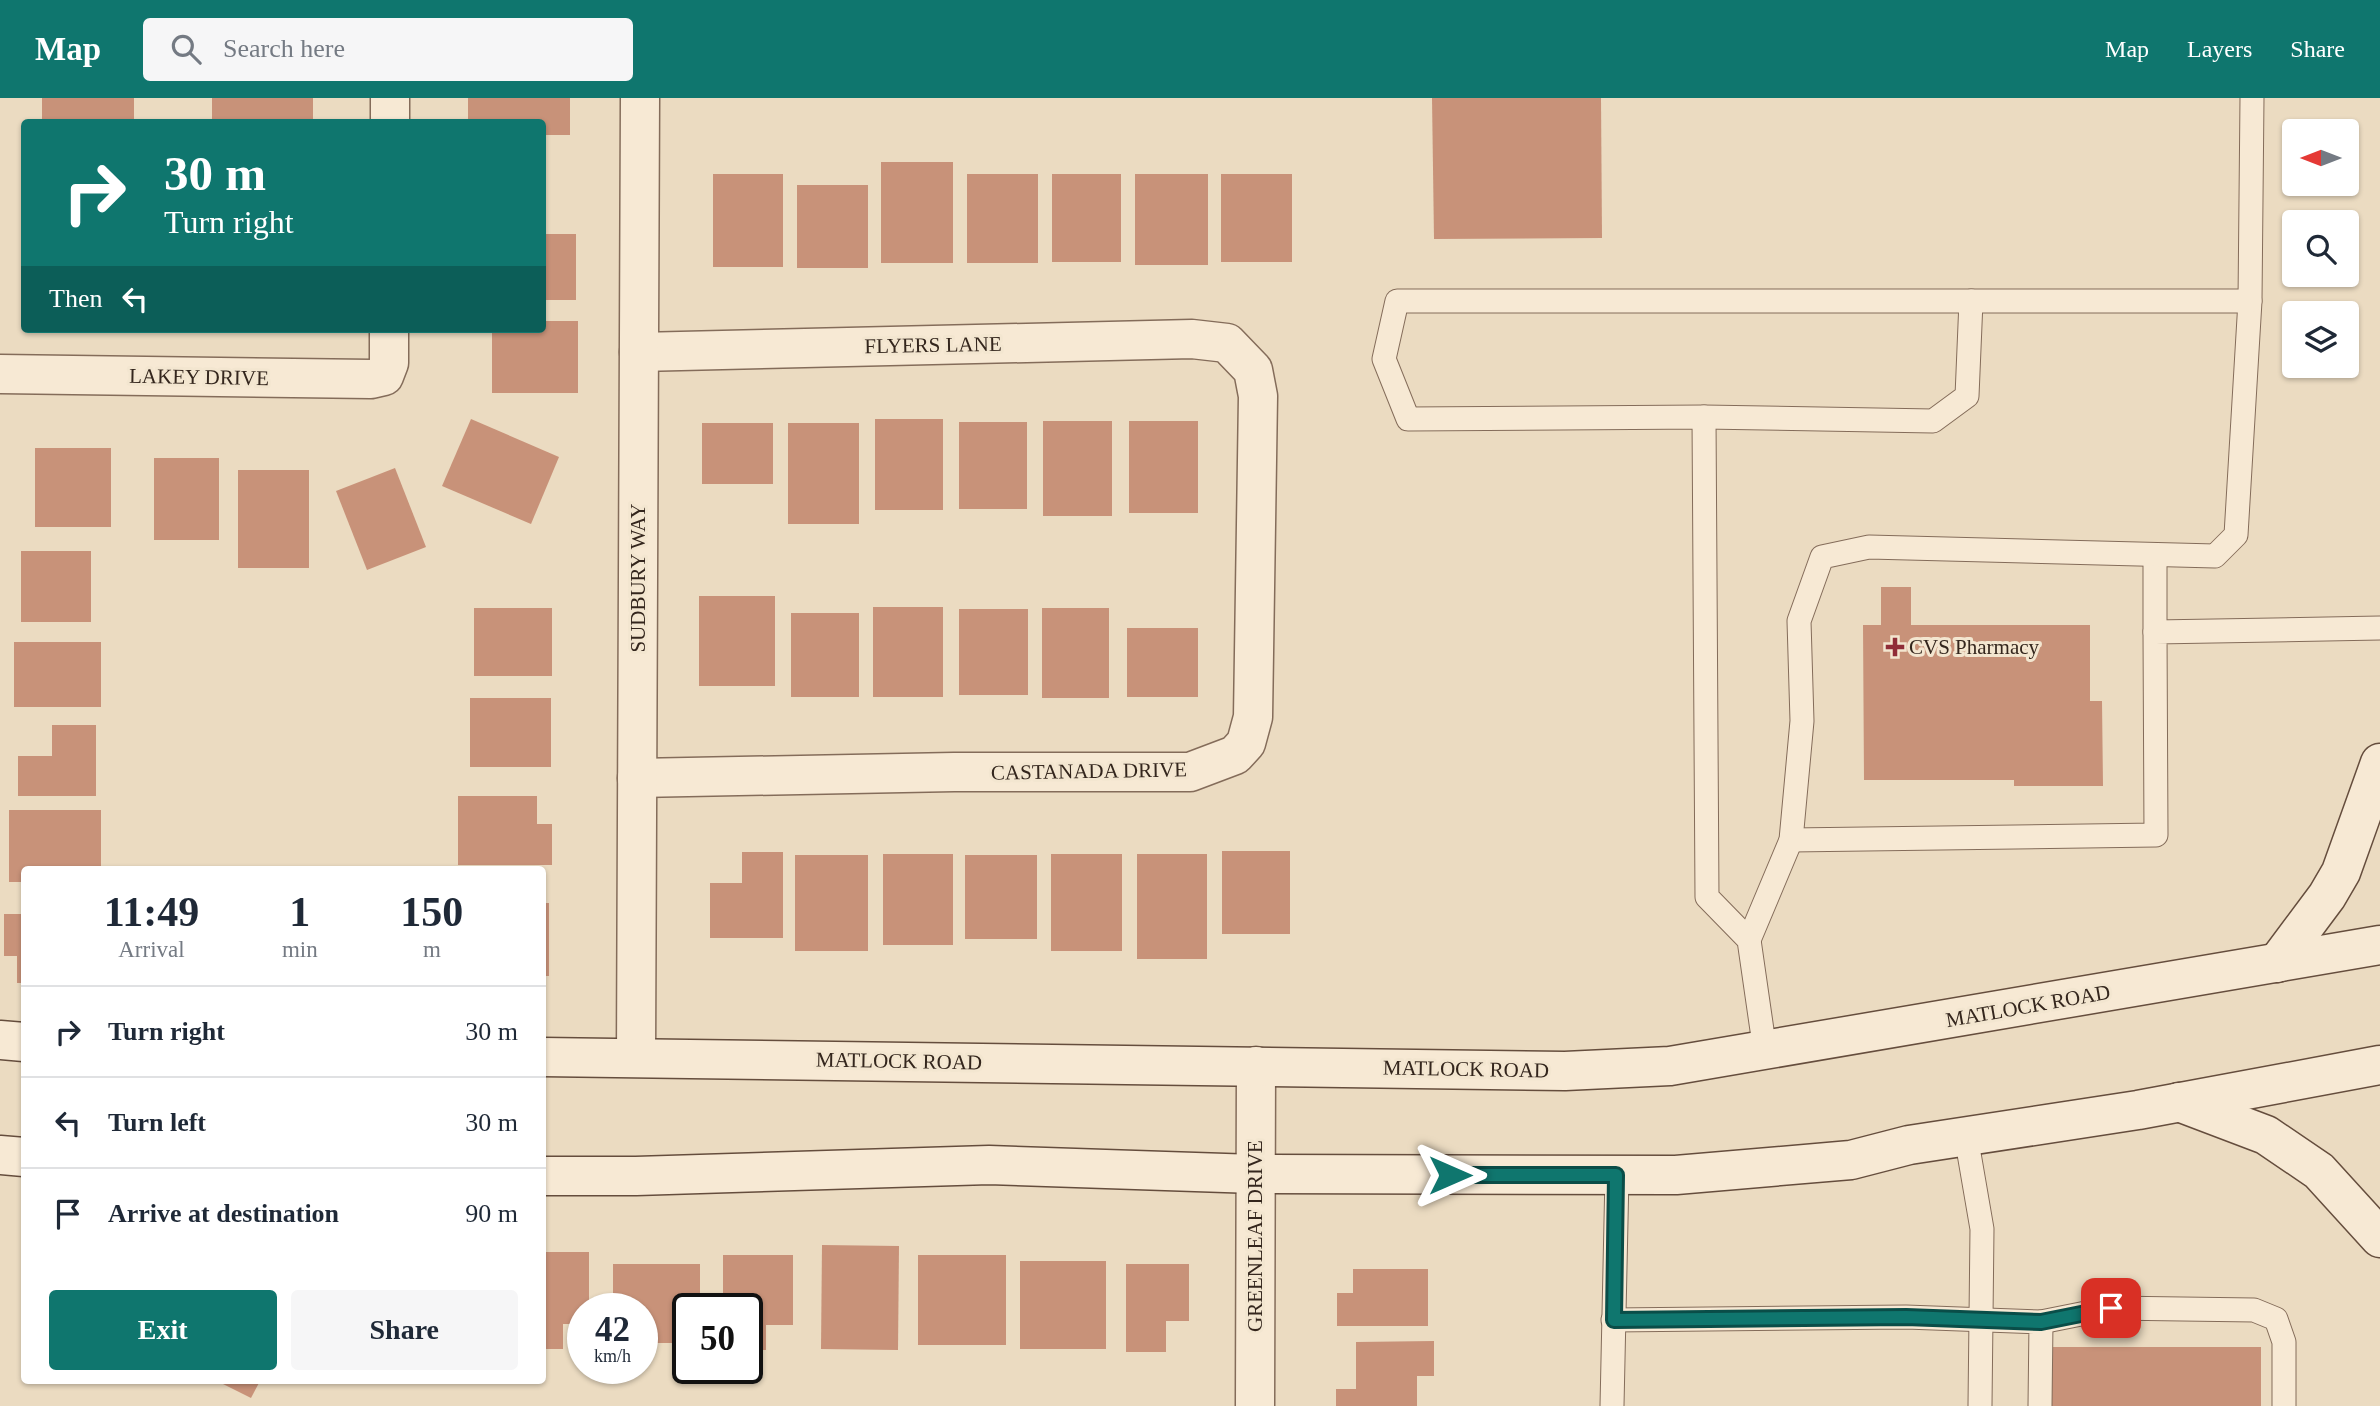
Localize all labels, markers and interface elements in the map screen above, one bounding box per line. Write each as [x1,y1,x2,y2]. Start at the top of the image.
search box [143,18,633,81]
icon: search [167,30,205,68]
text: Map [35,31,101,67]
text: Search here [223,34,345,63]
text: Map [2105,36,2149,62]
text: Layers [2187,36,2252,62]
text: Share [2290,36,2345,62]
north arrow [2282,119,2359,196]
map controls [2282,119,2359,378]
text: 30 m [164,146,266,201]
icon: right [49,147,140,238]
text: Turn right [164,204,294,240]
button: search [2282,210,2359,287]
icon: left [116,280,154,318]
text: Then [49,284,102,313]
button: layers [2282,301,2359,378]
street label: FLYERS LANE [864,332,1002,358]
street label: LAKEY DRIVE [129,364,269,390]
street label: SUDBURY WAY [626,503,650,653]
place label: CVS Pharmacy [1909,635,2040,659]
marker: CVS Pharmacy [1887,639,1903,655]
street label: CASTANADA DRIVE [991,757,1187,785]
text: 11:49 [104,889,199,935]
text: 1 [289,889,310,935]
text: 150 [400,889,463,935]
text: Arrival [118,937,185,962]
text: min [282,937,318,962]
text: m [423,937,441,962]
street label: MATLOCK ROAD [1944,980,2112,1032]
icon: right [49,1013,87,1051]
text: Turn right [108,1017,225,1046]
text: 30 m [465,1017,518,1046]
street label: MATLOCK ROAD [816,1048,982,1074]
street label: MATLOCK ROAD [1383,1056,1549,1082]
icon: left [49,1104,87,1142]
text: Turn left [108,1108,206,1137]
text: 30 m [465,1108,518,1137]
position arrow [1413,1138,1487,1212]
street label: GREENLEAF DRIVE [1243,1140,1267,1332]
icon: arrive [49,1195,87,1233]
text: Arrive at destination [108,1199,339,1228]
text: 90 m [465,1199,518,1228]
pin [2081,1278,2141,1338]
icon: arrive [2092,1289,2130,1327]
button: Exit [49,1290,277,1370]
button: Share [291,1290,518,1370]
speed limit sign: 50 [672,1293,763,1384]
text: 42 [595,1310,630,1349]
text: km/h [594,1346,631,1366]

